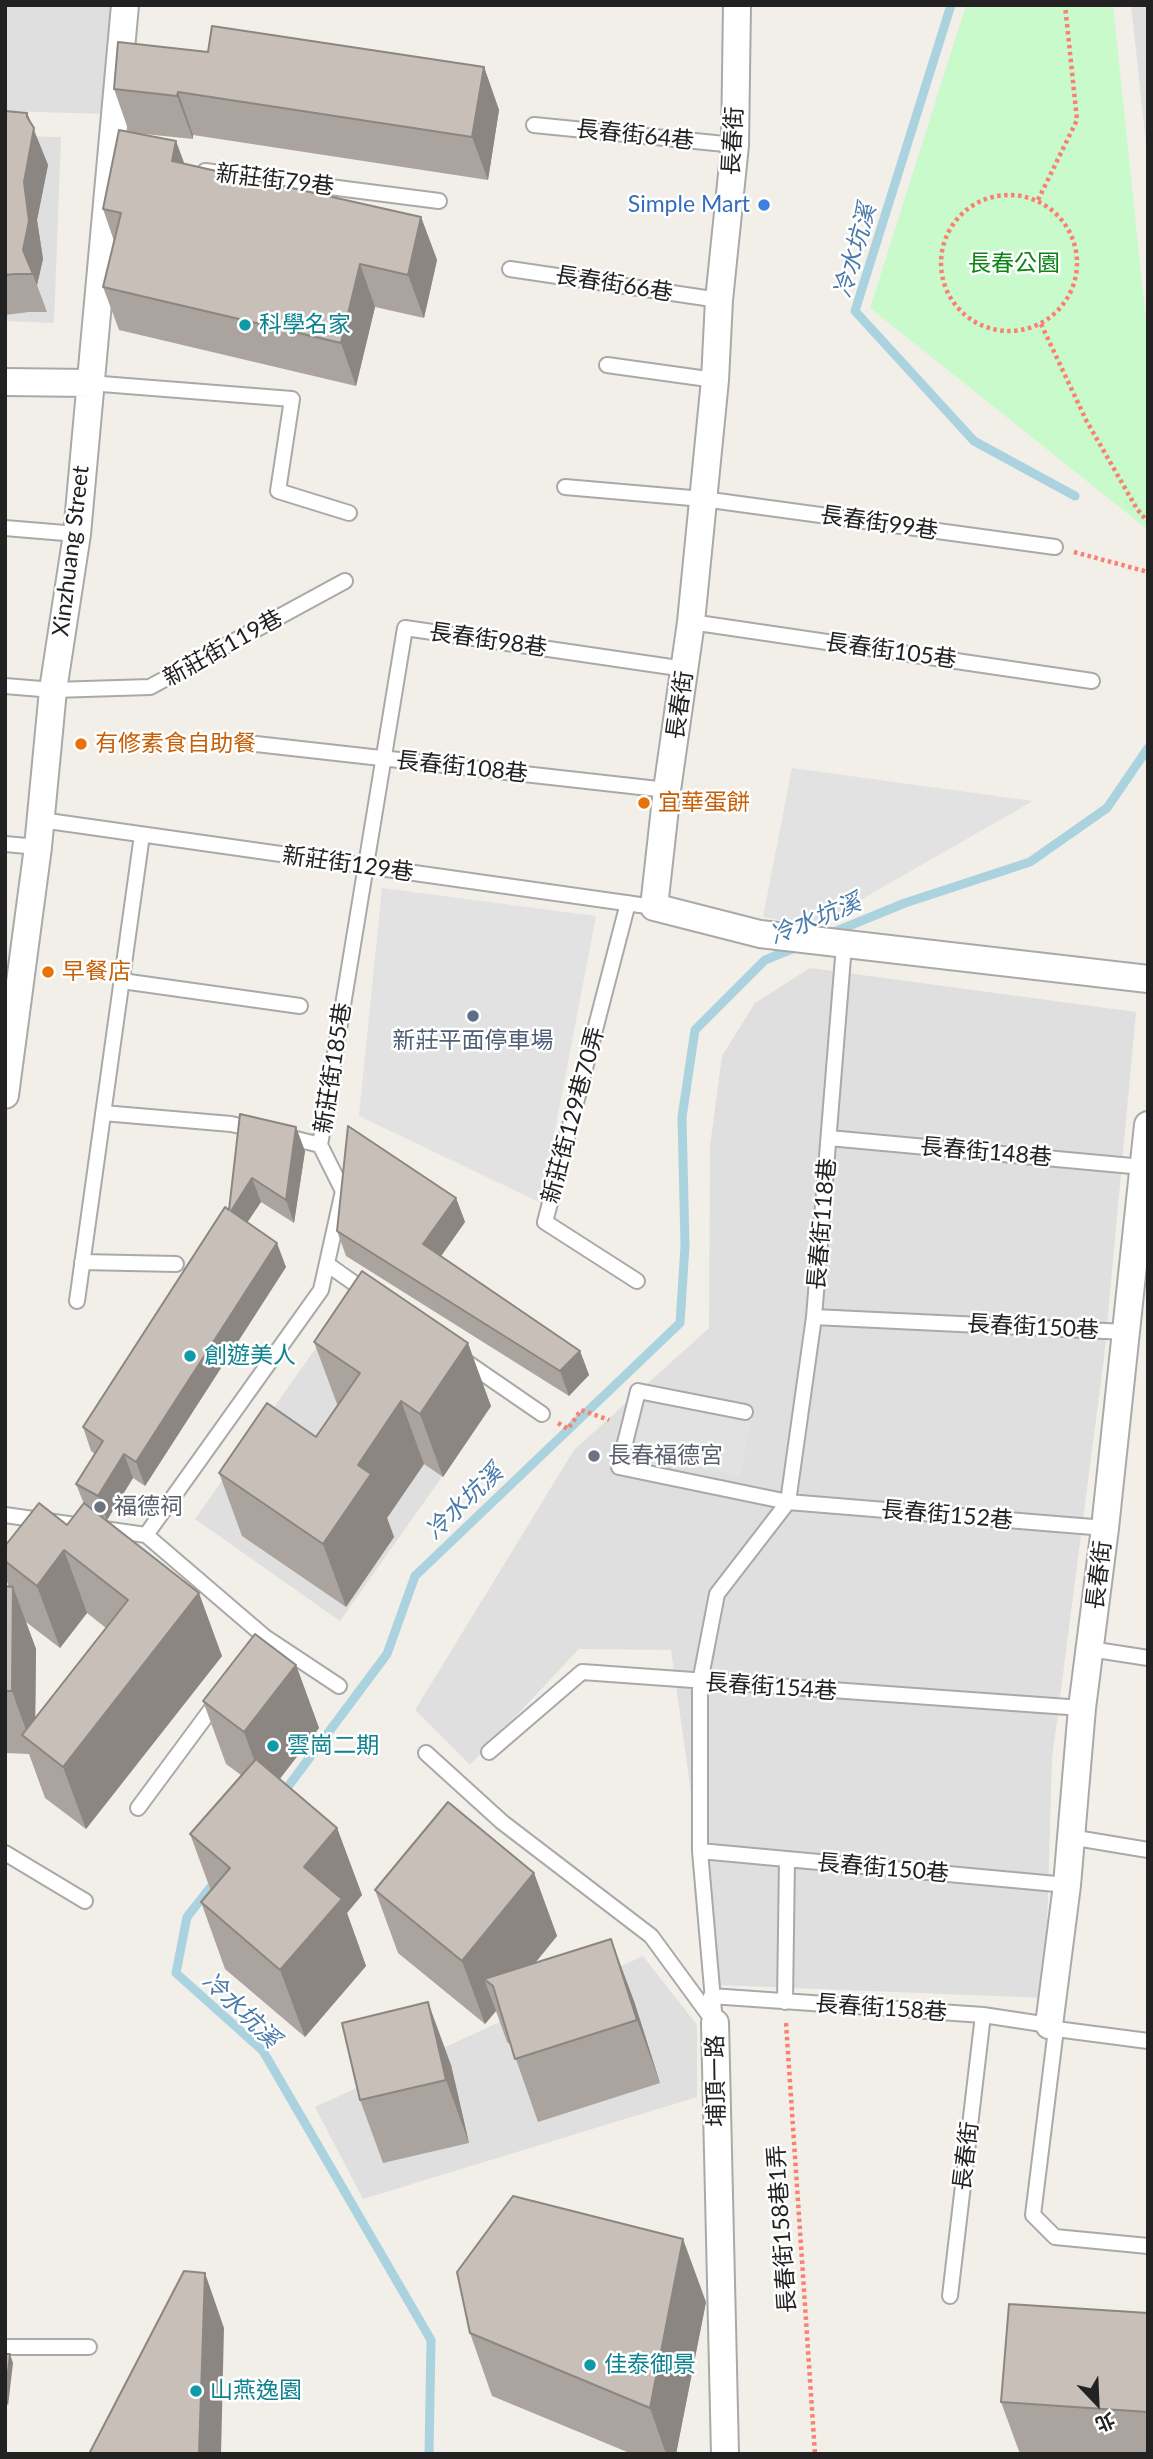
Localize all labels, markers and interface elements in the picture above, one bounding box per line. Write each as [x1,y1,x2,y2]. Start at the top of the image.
street label: 長春街 [717,106,749,176]
street label: 長春街64巷 [575,115,695,155]
street label: 新莊街79巷 [214,159,336,201]
place label: Simple Mart [628,191,750,219]
marker: Simple Mart [756,197,772,213]
water label: 冷水坑溪 [828,201,882,301]
park label: 長春公園 [968,250,1060,278]
street label: 長春街66巷 [553,261,675,307]
place label: 科學名家 [259,311,351,339]
marker: 科學名家 [237,317,253,333]
street label: Xinzhuang Street [47,464,95,638]
street label: 長春街99巷 [818,501,940,545]
street label: 新莊街119巷 [159,604,287,692]
street label: 長春街98巷 [427,618,549,662]
street label: 長春街105巷 [824,628,958,674]
street label: 長春街 [662,669,698,741]
place label: 有修素食自助餐 [95,730,256,758]
marker: 有修素食自助餐 [73,736,89,752]
street label: 長春街108巷 [395,746,529,788]
place label: 宜華蛋餅 [658,789,750,817]
marker: 宜華蛋餅 [636,795,652,811]
street label: 新莊街129巷 [281,841,415,887]
water label: 冷水坑溪 [765,888,865,950]
place label: 早餐店 [62,958,131,986]
marker: 早餐店 [40,964,56,980]
street label: 新莊街185巷 [309,1001,357,1135]
marker: 新莊平面停車場 [465,1008,481,1024]
street label: 新莊街129巷70弄 [536,1024,610,1206]
place label: 新莊平面停車場 [393,1027,553,1055]
street label: 長春街148巷 [919,1132,1053,1172]
street label: 長春街118巷 [802,1157,842,1291]
street label: 長春街150巷 [966,1310,1100,1344]
place label: 創遊美人 [204,1342,296,1370]
marker: 創遊美人 [182,1348,198,1364]
place label: 長春福德宮 [608,1442,723,1470]
marker: 長春福德宮 [586,1448,602,1464]
water label: 冷水坑溪 [419,1458,509,1546]
place label: 福德祠 [114,1493,183,1521]
street label: 長春街152巷 [880,1495,1014,1535]
marker: 福德祠 [92,1499,108,1515]
street label: 長春街 [1081,1539,1117,1611]
street label: 長春街154巷 [704,1669,838,1705]
place label: 雲崗二期 [287,1732,379,1760]
marker: 雲崗二期 [265,1738,281,1754]
street label: 長春街150巷 [816,1848,950,1888]
water label: 冷水坑溪 [196,1966,286,2054]
street label: 長春街158巷 [814,1990,948,2026]
street label: 埔頂一路 [701,2035,731,2127]
street label: 長春街 [948,2120,984,2192]
street label: 長春街158巷1弄 [762,2144,802,2314]
place label: 佳泰御景 [604,2351,696,2379]
marker: 佳泰御景 [582,2357,598,2373]
north arrow [1062,2368,1132,2438]
place label: 山燕逸園 [210,2377,302,2405]
marker: 山燕逸園 [188,2383,204,2399]
text: 北 [1092,2408,1119,2437]

